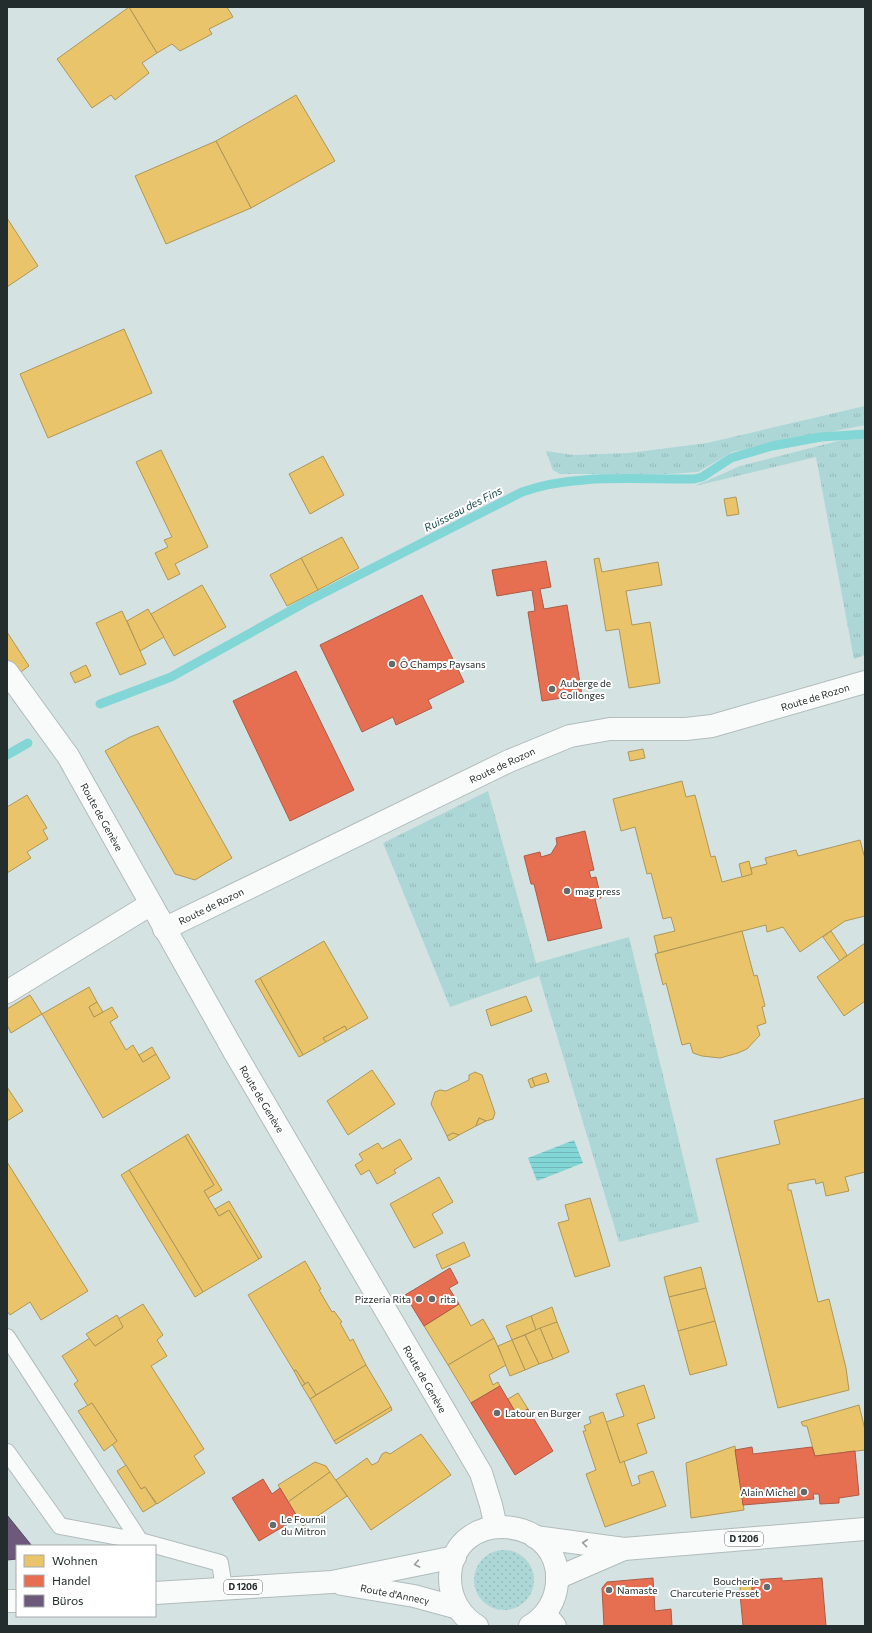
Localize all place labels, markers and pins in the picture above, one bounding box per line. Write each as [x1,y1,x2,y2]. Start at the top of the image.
place label: Ô Champs Paysans [400,658,486,670]
marker: Ô Champs Paysans [387,659,397,669]
place label: Auberge de Collonges [560,677,611,701]
marker: Auberge de Collonges [547,684,557,694]
place label: mag press [575,885,621,897]
marker: mag press [562,886,572,896]
place label: Pizzeria Rita [355,1293,411,1305]
place label: rita [440,1293,456,1305]
marker: Pizzeria Rita [414,1294,424,1304]
marker: rita [427,1294,437,1304]
place label: Latour en Burger [505,1407,581,1419]
marker: Latour en Burger [492,1408,502,1418]
place label: Alain Michel [740,1486,796,1498]
marker: Alain Michel [799,1487,809,1497]
place label: Le Fournil du Mitron [281,1513,326,1537]
marker: Le Fournil du Mitron [268,1520,278,1530]
place label: Boucherie Charcuterie Presset [670,1575,759,1599]
marker: Boucherie Charcuterie Presset [762,1582,772,1592]
place label: Namaste [617,1584,658,1596]
marker: Namaste [604,1585,614,1595]

